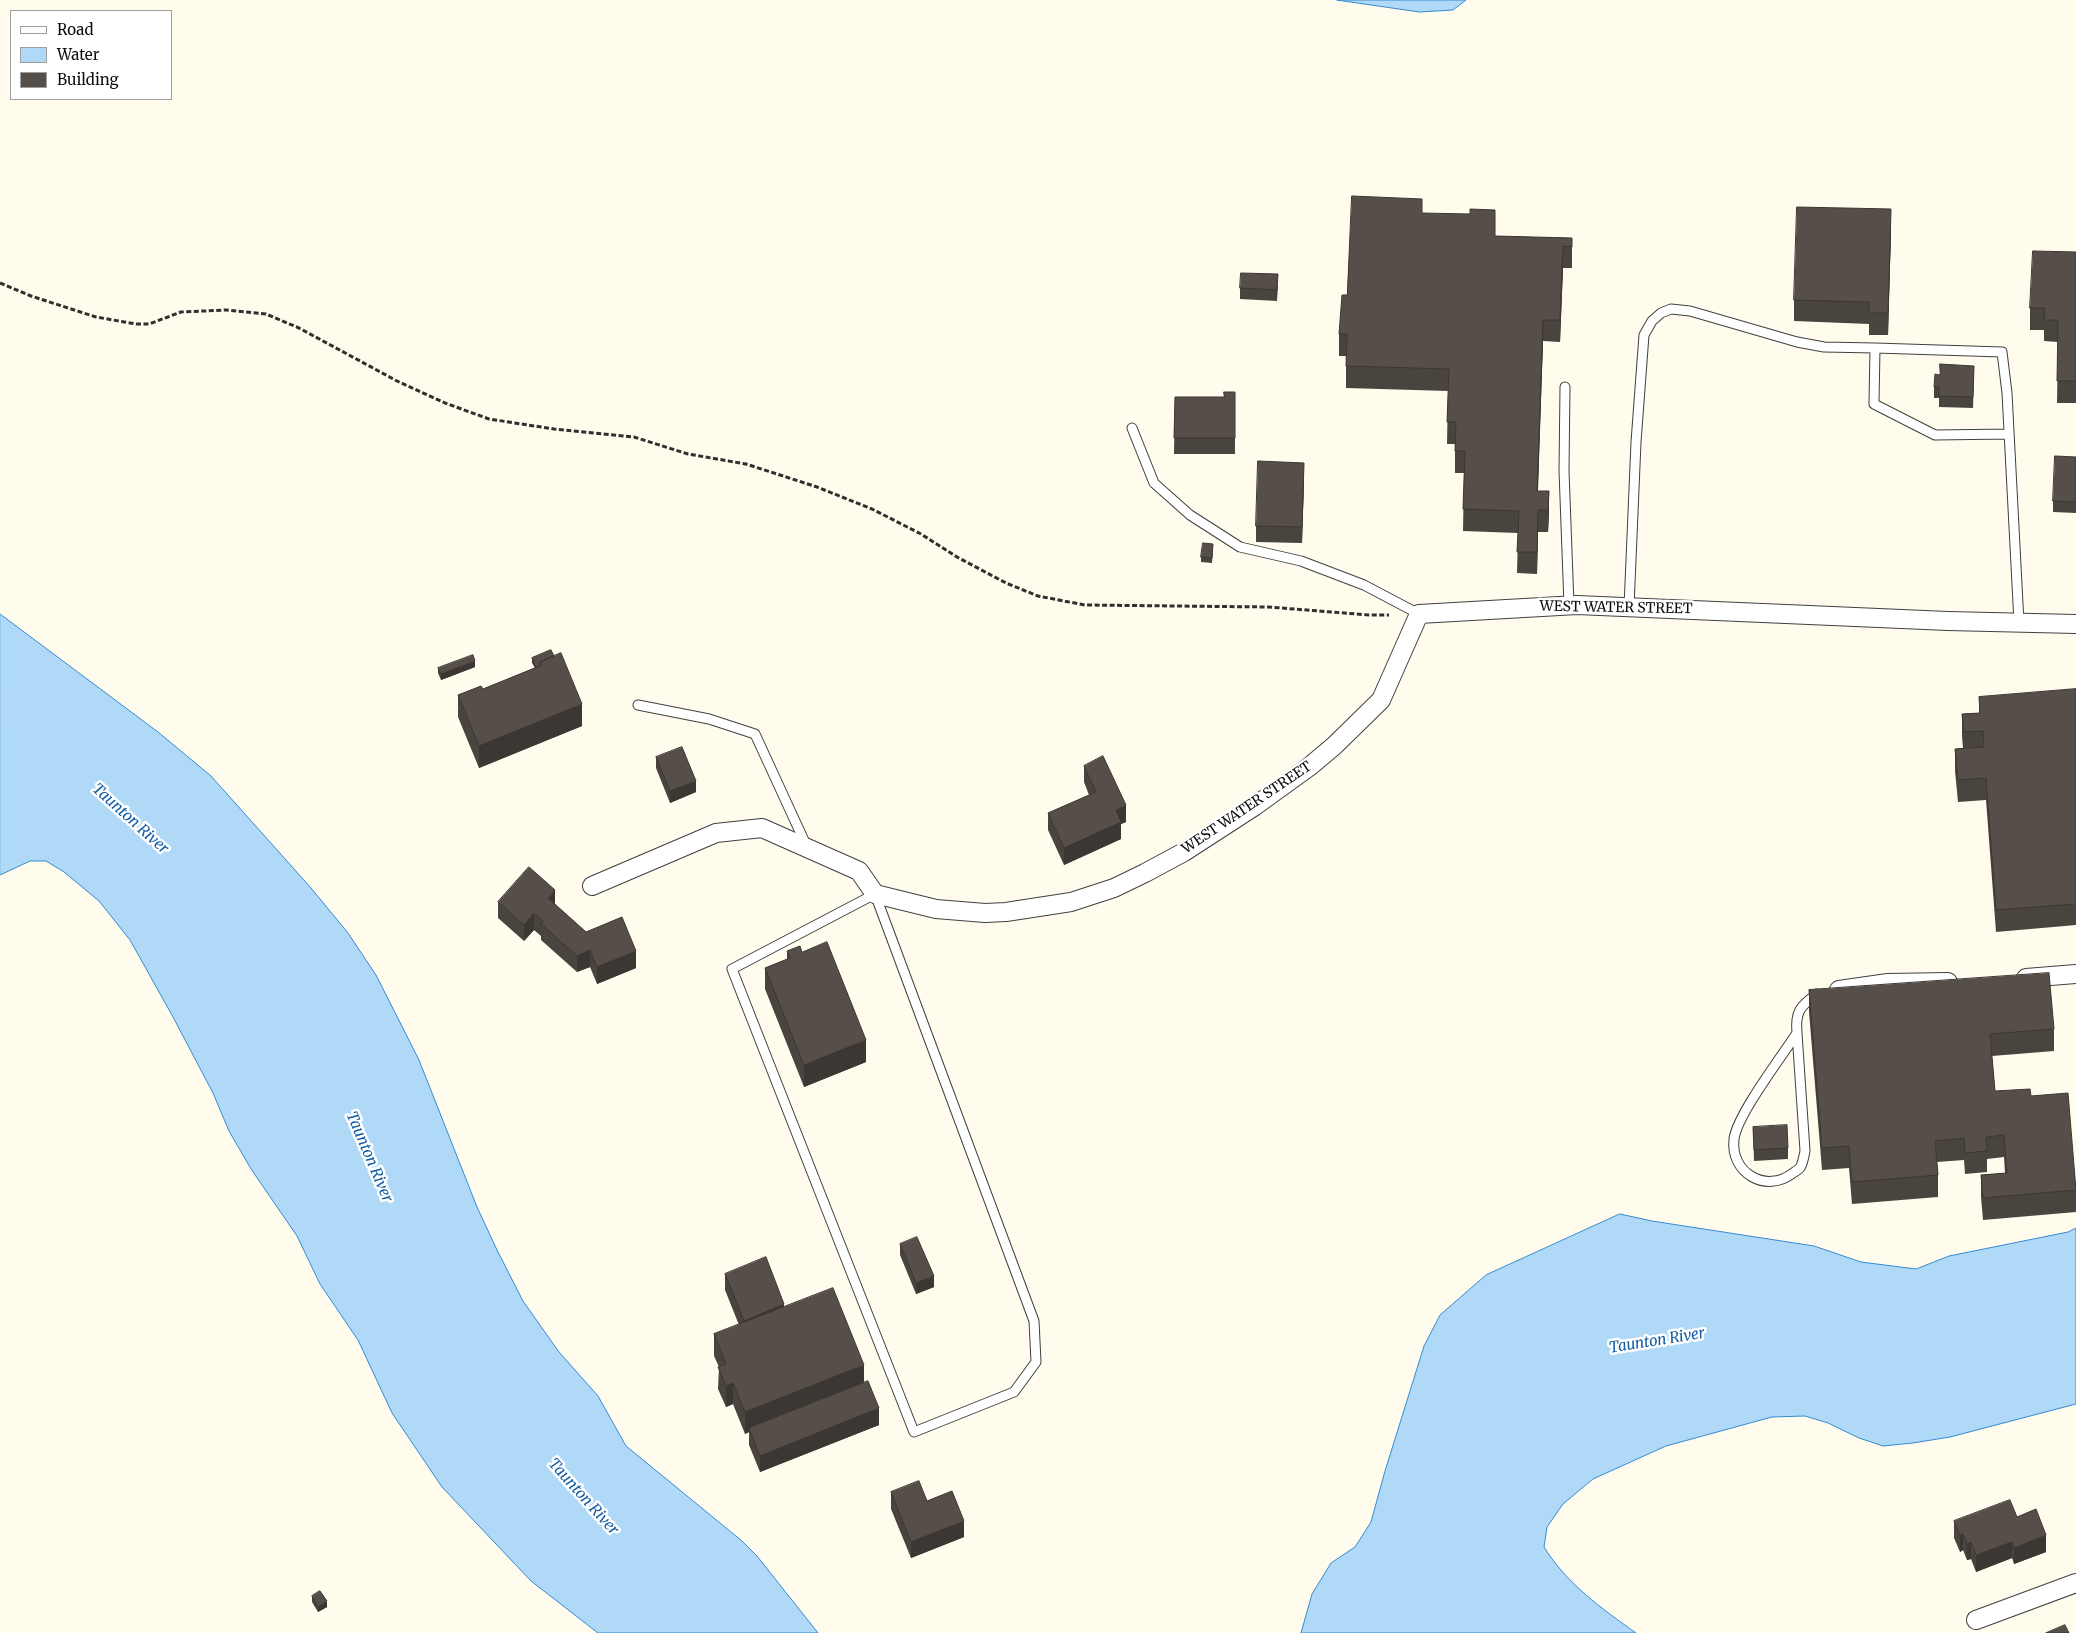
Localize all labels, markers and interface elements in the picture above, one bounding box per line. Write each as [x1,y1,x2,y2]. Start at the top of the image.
legend [10,10,172,100]
text: Road [57,20,93,39]
text: Water [57,45,99,64]
text: Building [57,70,119,89]
street label: WEST WATER STREET [1539,598,1693,618]
street label: WEST WATER STREET [1179,758,1315,858]
water label: Taunton River [88,780,172,858]
water label: Taunton River [342,1109,396,1205]
water label: Taunton River [1608,1325,1706,1357]
water label: Taunton River [544,1455,622,1539]

